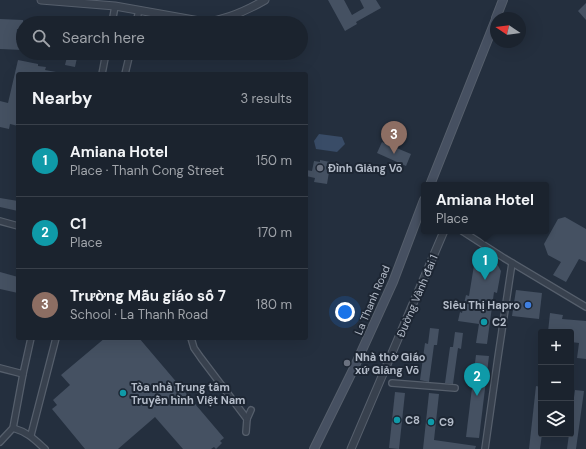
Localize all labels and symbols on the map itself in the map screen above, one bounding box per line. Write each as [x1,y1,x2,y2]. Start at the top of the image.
north arrow [490,12,526,48]
pin: 3 [381,121,407,154]
place label: Đình Giảng Võ [328,161,403,175]
marker: Đình Giảng Võ [315,163,325,173]
pin: 1 [472,247,498,280]
street label: Đường Vành đai 1 [393,253,441,339]
street label: La Thanh Road [351,263,393,337]
place label: Siêu Thị Hapro [443,298,520,312]
marker: Siêu Thị Hapro [523,300,533,310]
your location [335,302,355,322]
place label: C2 [492,315,506,329]
marker: C2 [479,317,489,327]
place label: Nhà thờ Giáo xứ Giảng Võ [355,350,426,377]
marker: Nhà thờ Giáo xứ Giảng Võ [342,358,352,368]
pin: 2 [464,363,490,396]
place label: Tòa nhà Trung tâm Truyền hình Việt Nam [131,380,245,407]
marker: Tòa nhà Trung tâm Truyền hình Việt Nam [118,388,128,398]
place label: C8 [405,413,420,427]
marker: C8 [392,415,402,425]
place label: C9 [439,415,454,429]
marker: C9 [426,417,436,427]

